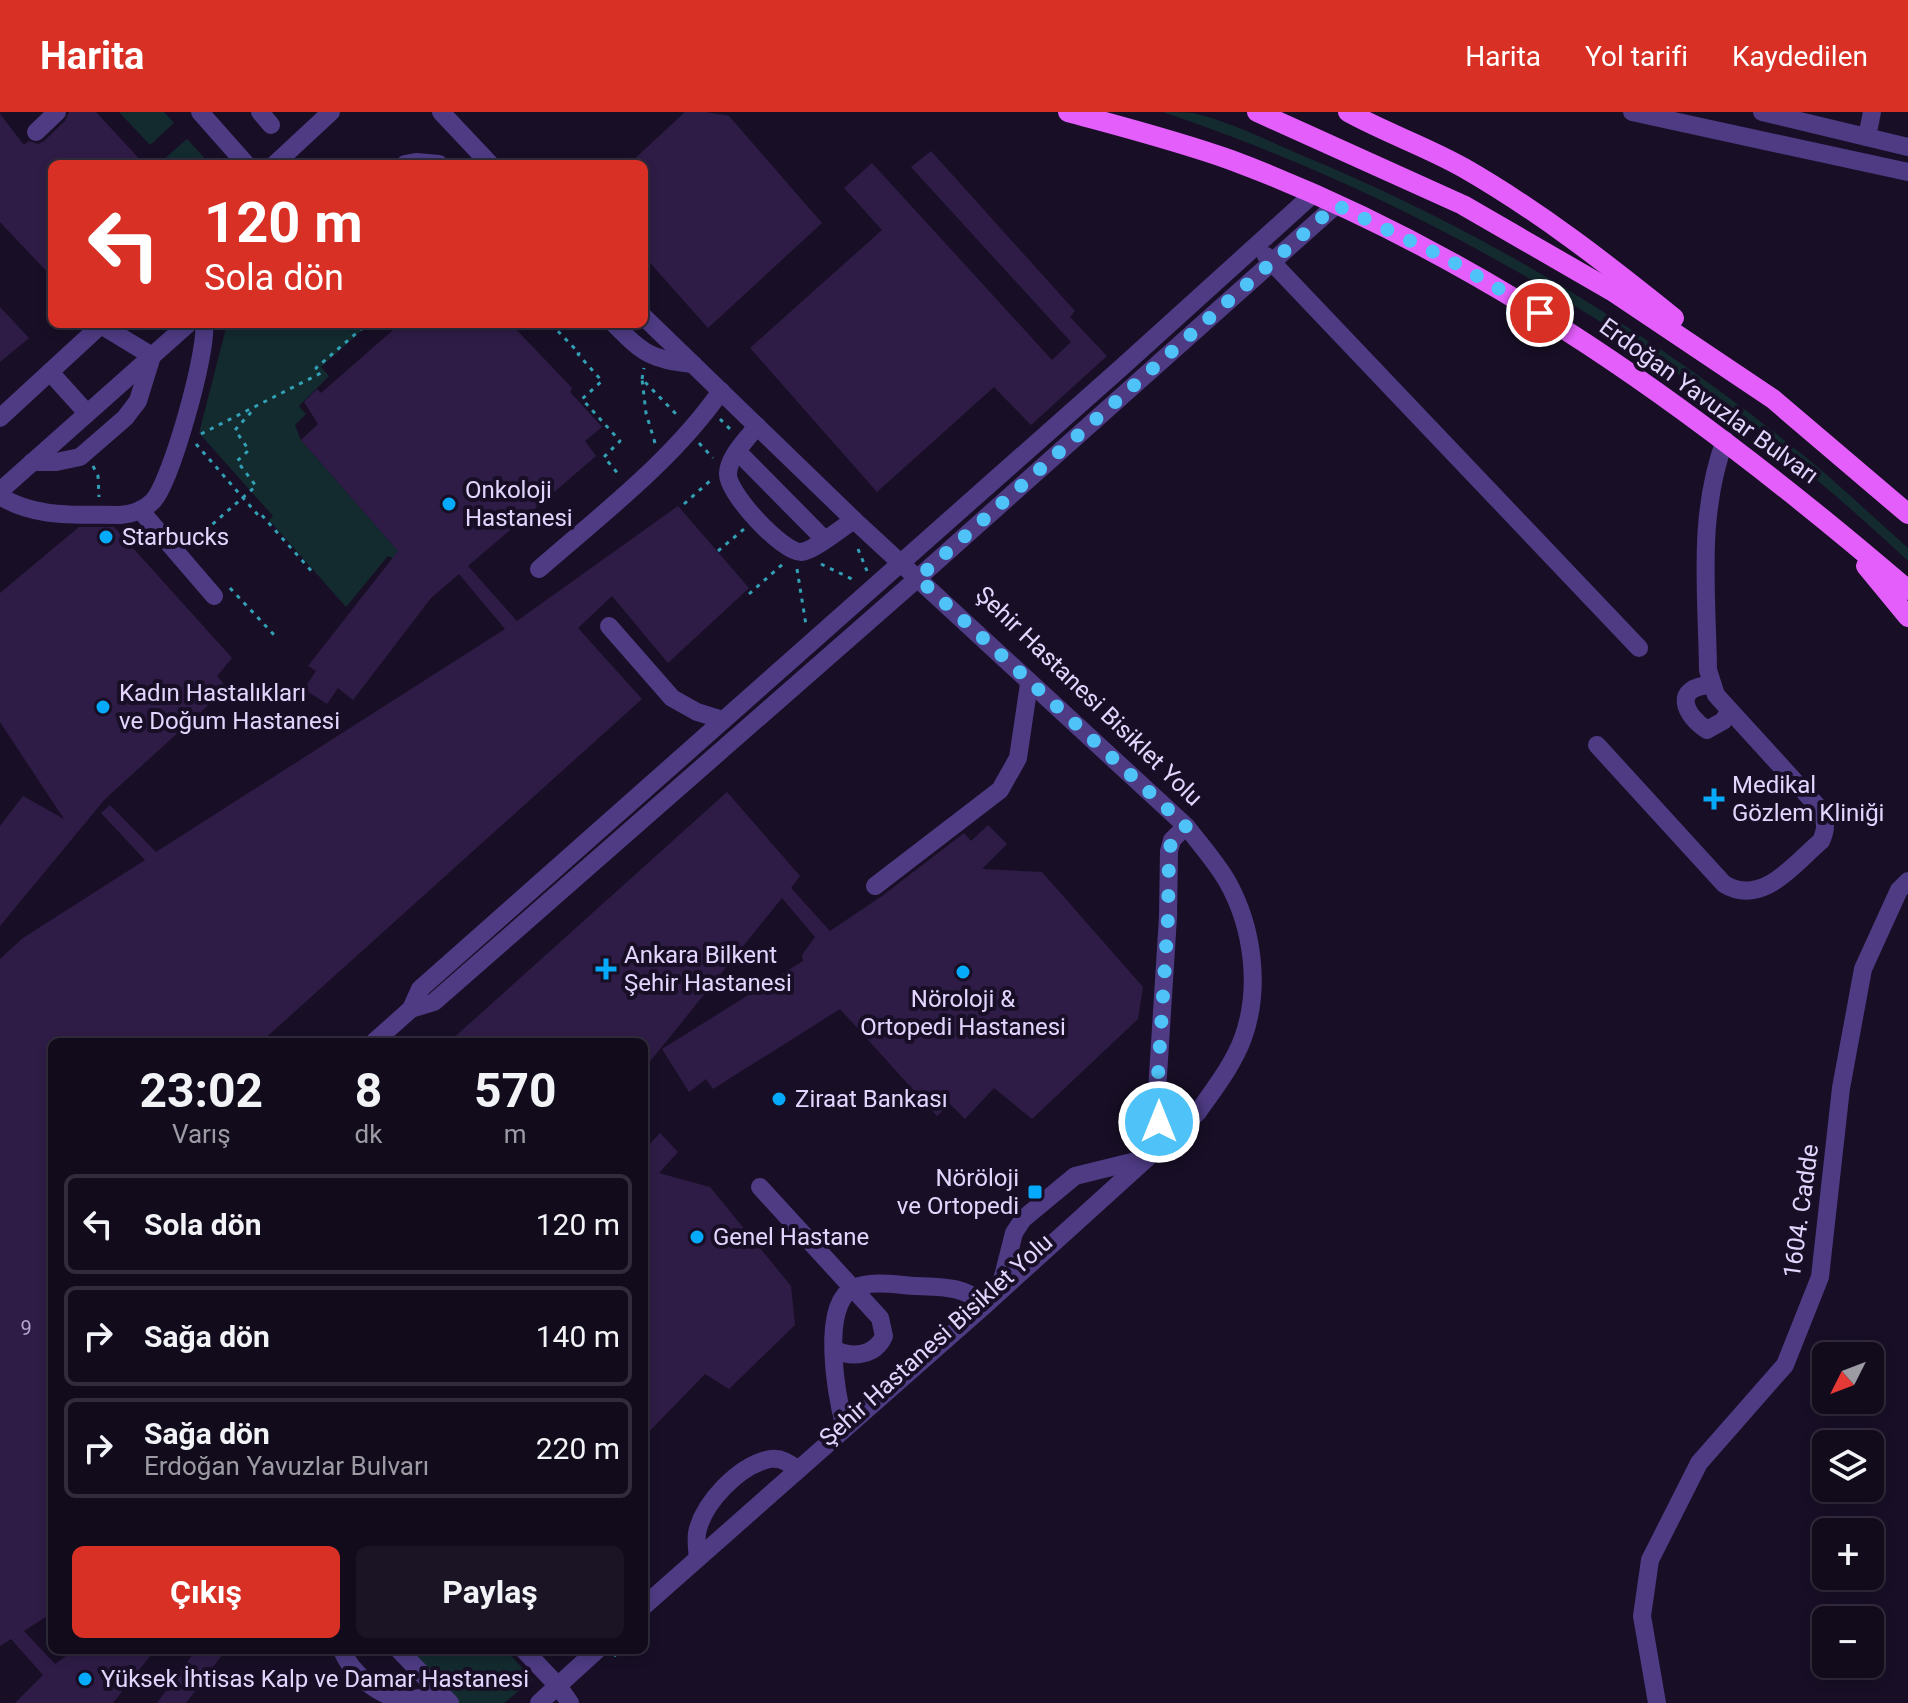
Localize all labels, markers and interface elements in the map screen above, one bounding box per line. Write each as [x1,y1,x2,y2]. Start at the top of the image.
text: Harita [40,34,144,78]
text: Harita [1465,40,1541,73]
text: Yol tarifi [1585,40,1688,73]
text: Kaydedilen [1732,40,1868,73]
text: 120 m [204,190,363,256]
icon: left [72,192,176,296]
text: Sola dön [204,257,344,299]
pin [1506,279,1574,347]
icon: arrive [1518,291,1562,335]
street label: Erdoğan Yavuzlar Bulvarı [1594,312,1824,490]
place label: Onkoloji Hastanesi [465,476,573,532]
marker: Onkoloji Hastanesi [440,495,458,513]
place label: Starbucks [122,523,229,551]
marker: Starbucks [97,528,115,546]
street label: Şehir Hastanesi Bisiklet Yolu [970,580,1208,812]
place label: Kadın Hastalıkları ve Doğum Hastanesi [119,679,340,735]
marker: Kadın Hastalıkları ve Doğum Hastanesi [94,698,112,716]
place label: Medikal Gözlem Kliniği [1732,771,1884,827]
marker: Medikal Gözlem Kliniği [1703,788,1725,810]
place label: Ankara Bilkent Şehir Hastanesi [624,941,792,997]
marker: Ankara Bilkent Şehir Hastanesi [595,958,617,980]
marker: Nöroloji & Ortopedi Hastanesi [954,963,972,981]
place label: Nöroloji & Ortopedi Hastanesi [860,985,1066,1041]
text: 23:02 [139,1062,263,1119]
text: 8 [355,1062,382,1119]
text: 570 [474,1062,557,1119]
position arrow [1117,1080,1201,1164]
place label: Ziraat Bankası [795,1085,948,1113]
marker: Ziraat Bankası [770,1090,788,1108]
text: Varış [172,1119,231,1149]
text: dk [355,1119,382,1149]
text: m [504,1119,527,1149]
street label: 1604. Cadde [1778,1142,1824,1280]
place label: Nöröloji ve Ortopedi [897,1164,1019,1220]
marker: Nöröloji ve Ortopedi [1026,1183,1044,1201]
icon: left [76,1202,120,1246]
text: Sola dön [144,1207,262,1242]
text: 120 m [536,1207,620,1242]
place label: Genel Hastane [713,1223,869,1251]
marker: Genel Hastane [688,1228,706,1246]
street label: Şehir Hastanesi Bisiklet Yolu [814,1228,1058,1452]
icon: right [76,1314,120,1358]
house number: 9 [20,1316,32,1340]
text: Sağa dön [144,1319,270,1354]
text: 140 m [536,1319,620,1354]
north arrow [1812,1342,1884,1414]
map controls [1812,1342,1884,1678]
text: Sağa dön [144,1416,270,1451]
icon: right [76,1426,120,1470]
button: layers [1812,1430,1884,1502]
text: 220 m [536,1431,620,1466]
text: Erdoğan Yavuzlar Bulvarı [144,1451,429,1481]
button: + [1812,1518,1884,1590]
button: Çıkış [72,1546,340,1638]
button: Paylaş [356,1546,624,1638]
button: − [1812,1606,1884,1678]
place label: Yüksek İhtisas Kalp ve Damar Hastanesi [101,1665,529,1693]
marker: Yüksek İhtisas Kalp ve Damar Hastanesi [76,1670,94,1688]

